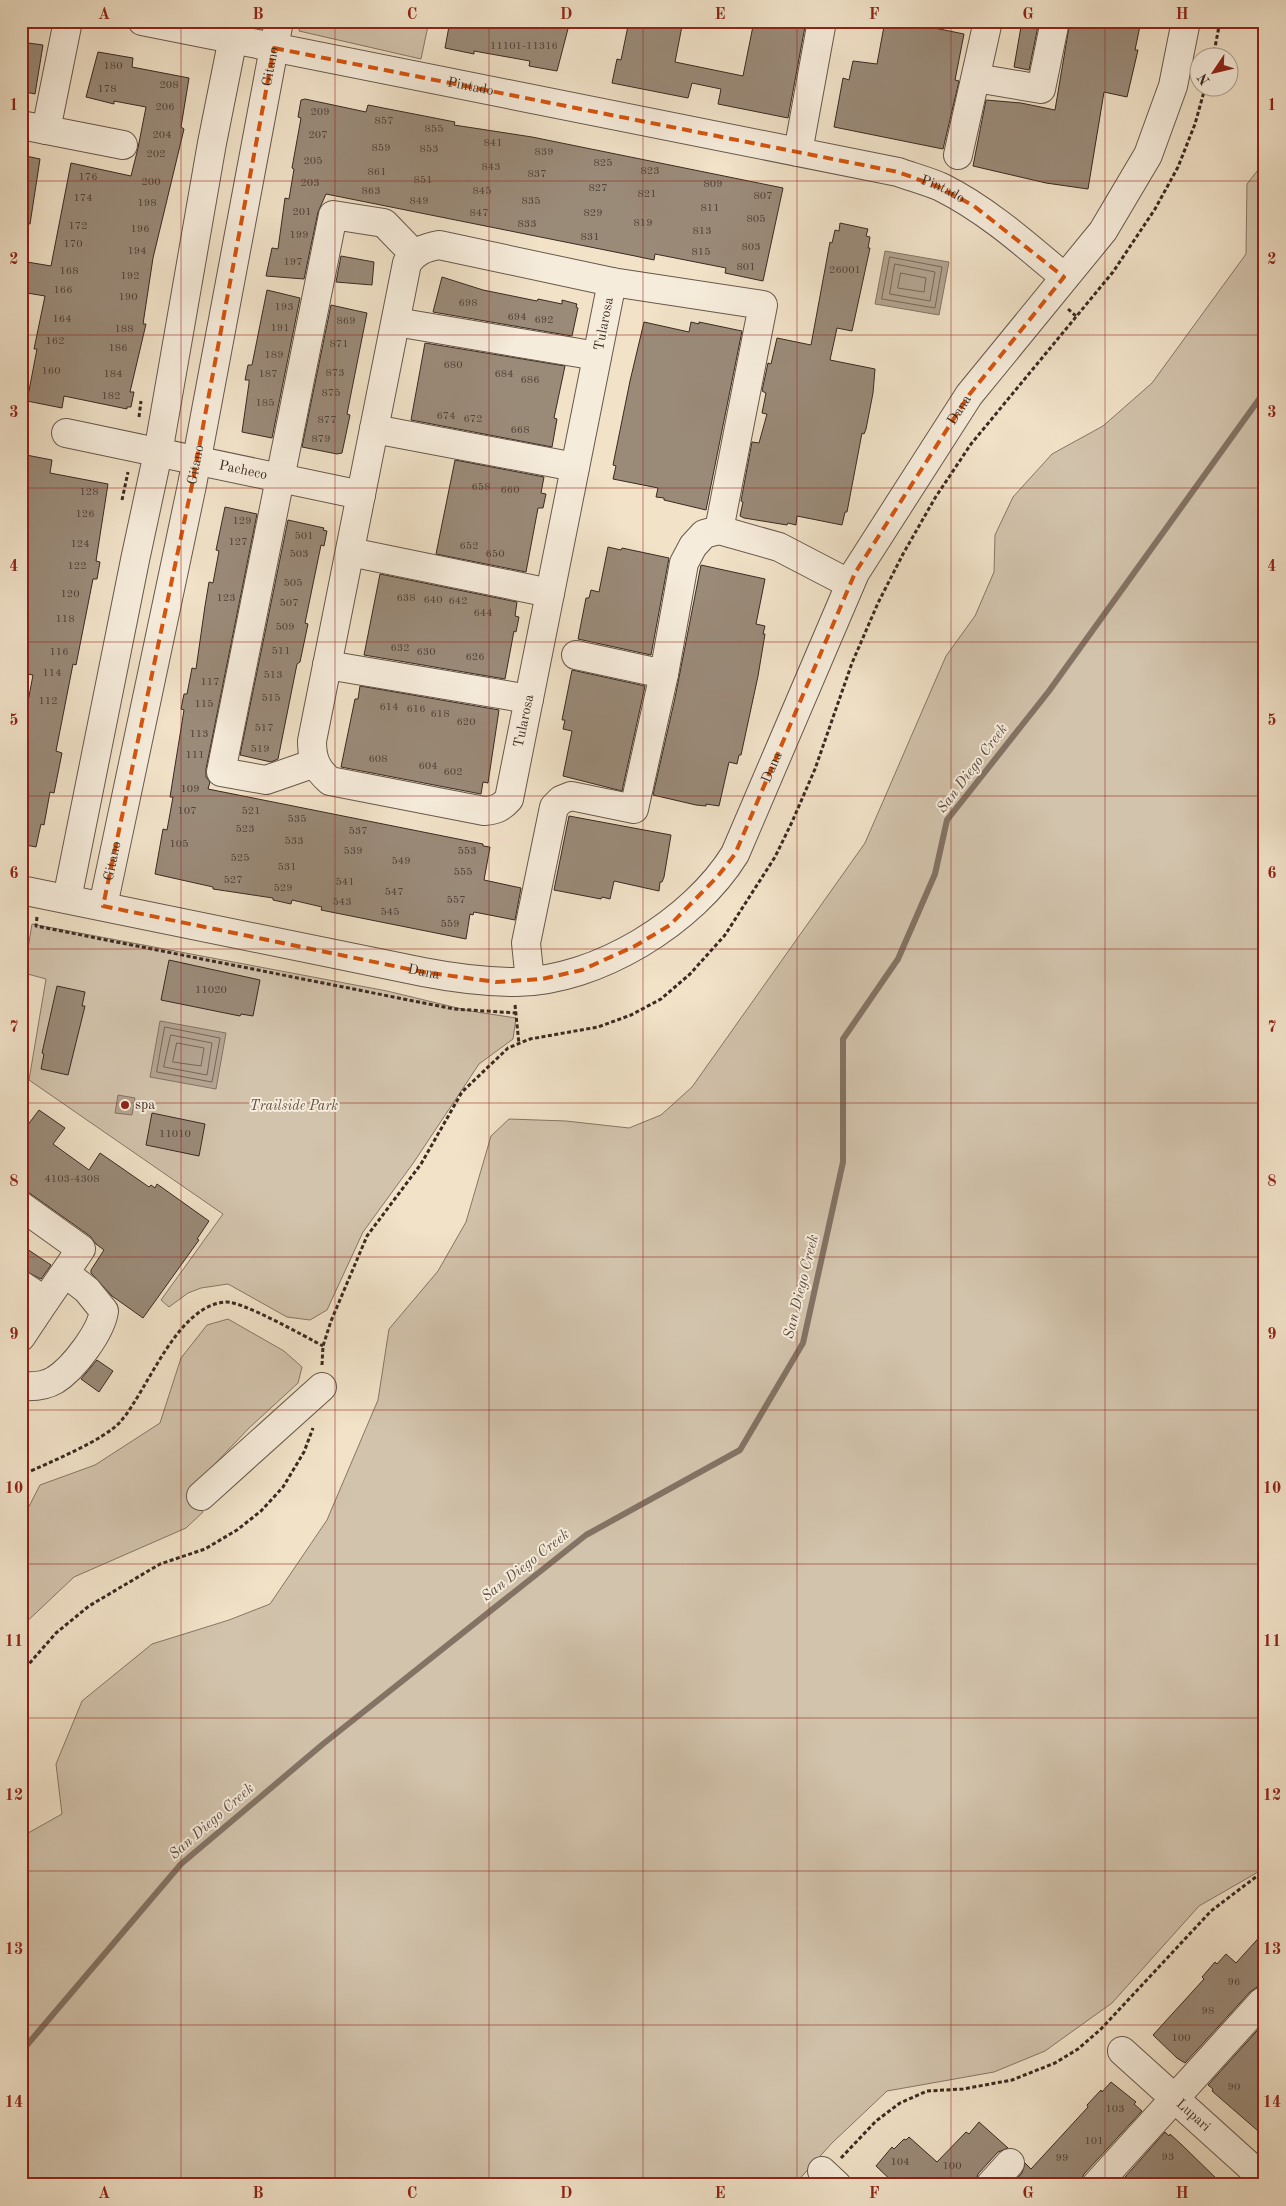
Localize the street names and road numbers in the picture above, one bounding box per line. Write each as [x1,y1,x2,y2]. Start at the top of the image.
street label: Gitano [260,45,281,88]
street label: Pintado [446,75,495,98]
street label: Pintado [919,173,967,206]
street label: Tularosa [592,296,616,352]
street label: Dana [945,393,974,427]
street label: Gitano [185,444,206,486]
street label: Pacheco [218,458,269,482]
street label: Tularosa [512,693,536,749]
street label: Dana [759,750,785,785]
street label: Gitano [102,840,124,882]
street label: Dana [406,962,441,982]
street label: Lupari [1174,2097,1213,2134]

